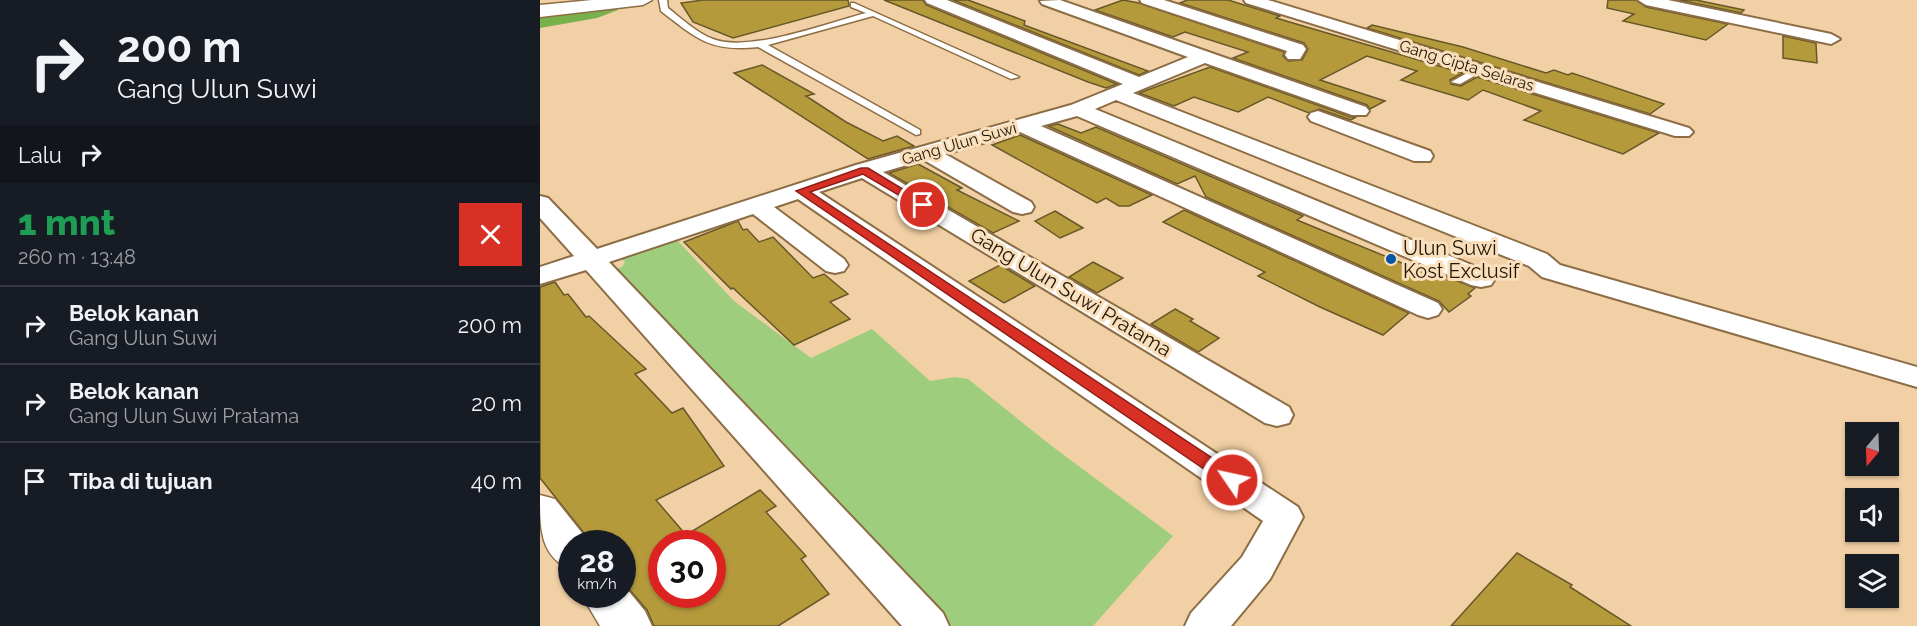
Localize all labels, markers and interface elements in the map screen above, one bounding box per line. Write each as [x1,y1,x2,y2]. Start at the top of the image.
text: 200 m [117,23,241,72]
icon: right [18,24,96,102]
street label: Gang Cipta Selaras [1397,36,1537,95]
text: Gang Ulun Suwi [117,73,317,104]
street label: Gang Ulun Suwi [900,118,1019,169]
icon: right [74,138,107,171]
text: Lalu [18,142,62,168]
pin [897,179,948,230]
icon: arrive [906,188,939,221]
text: 1 mnt [18,201,115,243]
button: close [459,203,522,266]
street label: Gang Ulun Suwi Pratama [966,222,1176,362]
place label: Ulun Suwi Kost Exclusif [1403,236,1521,283]
text: 260 m · 13:48 [18,245,136,269]
marker: Ulun Suwi Kost Exclusif [1384,252,1398,266]
text: Belok kanan [69,300,199,326]
icon: right [18,309,51,342]
text: 200 m [458,312,522,338]
text: Gang Ulun Suwi [69,326,217,350]
text: Belok kanan [69,378,199,404]
icon: right [18,387,51,420]
text: 20 m [471,390,522,416]
text: Gang Ulun Suwi Pratama [69,404,299,428]
north arrow [1845,422,1899,476]
map controls [1845,422,1899,608]
position arrow [1200,448,1264,512]
icon: arrive [18,465,51,498]
text: Tiba di tujuan [69,468,212,494]
text: 40 m [471,468,522,494]
button: sound [1845,488,1899,542]
speed limit sign: 30 [648,530,726,608]
text: 28 [579,544,615,579]
button: layers [1845,554,1899,608]
text: km/h [577,575,617,593]

